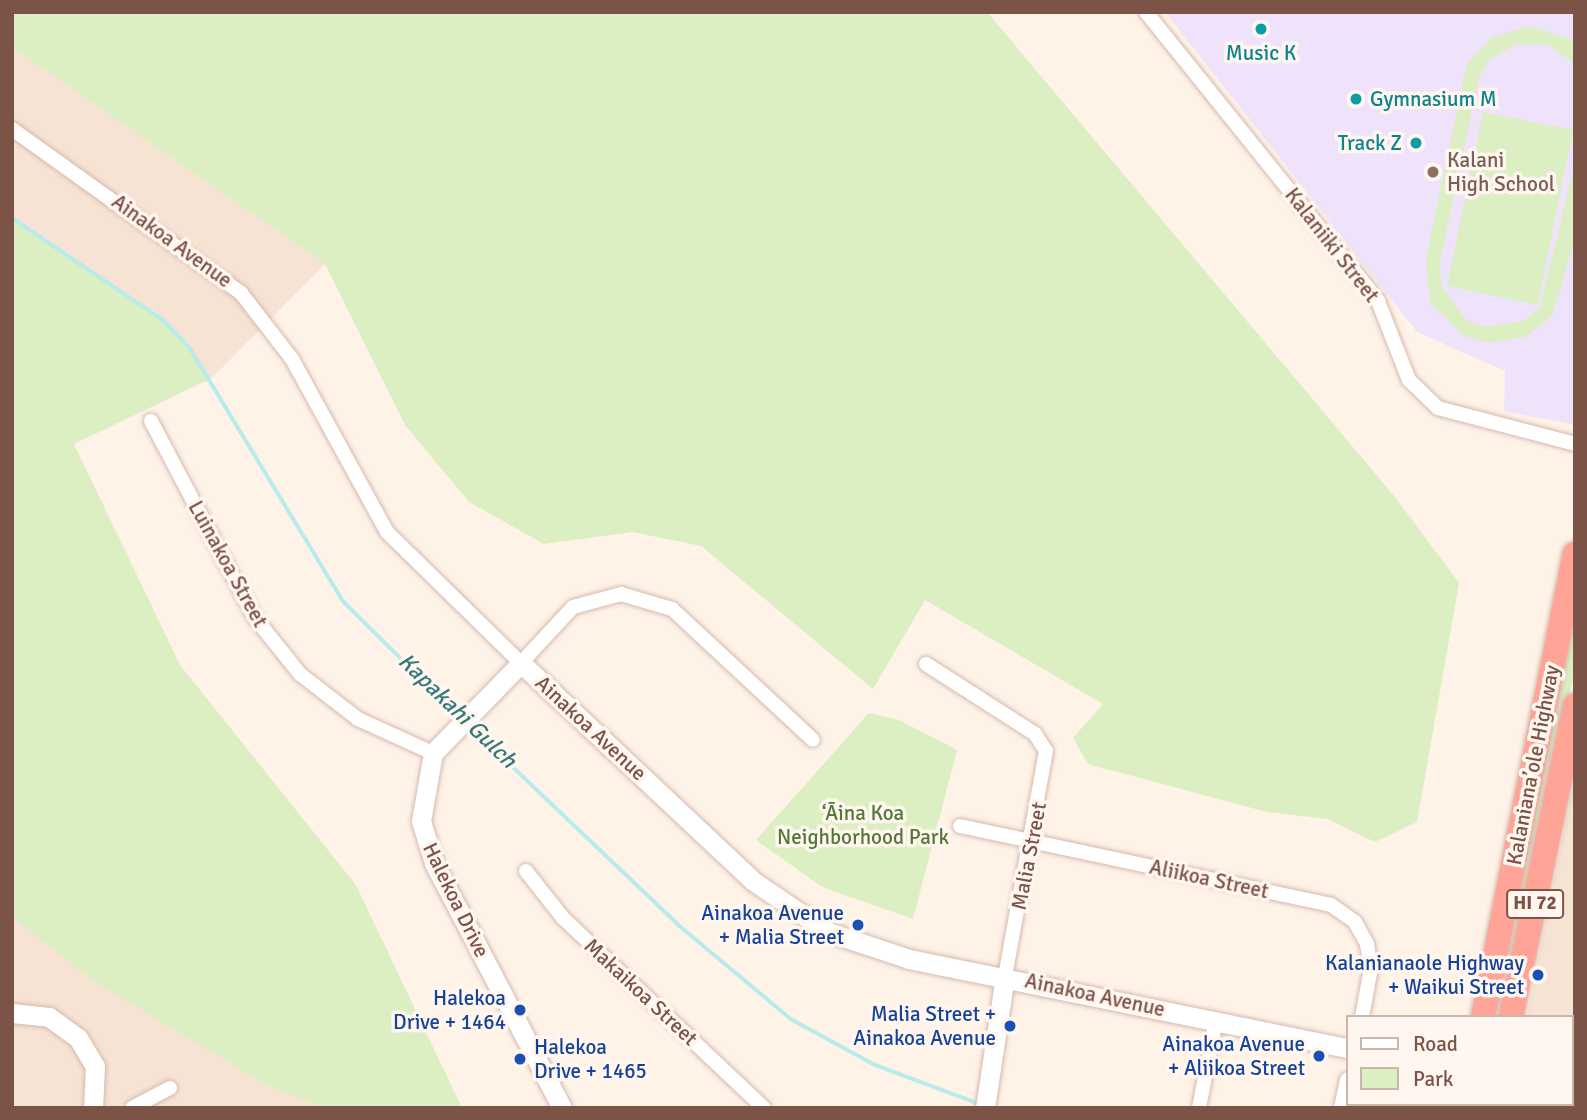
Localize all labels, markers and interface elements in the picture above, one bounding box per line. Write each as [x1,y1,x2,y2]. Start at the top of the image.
marker: Music K [1253,21,1269,37]
place label: Music K [1226,40,1296,66]
place label: Gymnasium M [1370,86,1497,112]
marker: Gymnasium M [1348,91,1364,107]
place label: Track Z [1338,130,1402,156]
marker: Track Z [1408,135,1424,151]
place label: Kalani High School [1447,147,1555,197]
marker: Kalani High School [1425,164,1441,180]
street label: Kalaniiki Street [1280,183,1384,307]
street label: Ainakoa Avenue [107,189,237,293]
street label: Luinakoa Street [183,496,273,632]
water label: Kapakahi Gulch [392,648,522,774]
street label: Kalaniana’ole Highway [1501,663,1565,867]
street label: Ainakoa Avenue [530,670,652,786]
park label: ‘Āina Koa Neighborhood Park [777,800,949,850]
street label: Malia Street [1006,800,1052,912]
street label: Halekoa Drive [417,839,495,961]
street label: Aliikoa Street [1147,854,1271,904]
road number: HI 72 [1505,888,1565,920]
place label: Ainakoa Avenue + Malia Street [701,900,844,950]
marker: Ainakoa Avenue + Malia Street [850,917,866,933]
street label: Makaikoa Street [579,933,703,1051]
place label: Kalanianaole Highway + Waikui Street [1325,950,1524,1000]
marker: Kalanianaole Highway + Waikui Street [1530,967,1546,983]
street label: Ainakoa Avenue [1023,968,1167,1022]
place label: Halekoa Drive + 1464 [393,985,506,1035]
place label: Malia Street + Ainakoa Avenue [853,1001,996,1051]
marker: Halekoa Drive + 1464 [512,1002,528,1018]
legend [1346,1015,1573,1106]
marker: Malia Street + Ainakoa Avenue [1002,1018,1018,1034]
place label: Ainakoa Avenue + Aliikoa Street [1162,1031,1305,1081]
text: Road [1413,1031,1458,1057]
place label: Halekoa Drive + 1465 [534,1034,647,1084]
marker: Ainakoa Avenue + Aliikoa Street [1311,1048,1327,1064]
marker: Halekoa Drive + 1465 [512,1051,528,1067]
text: Park [1413,1066,1453,1092]

